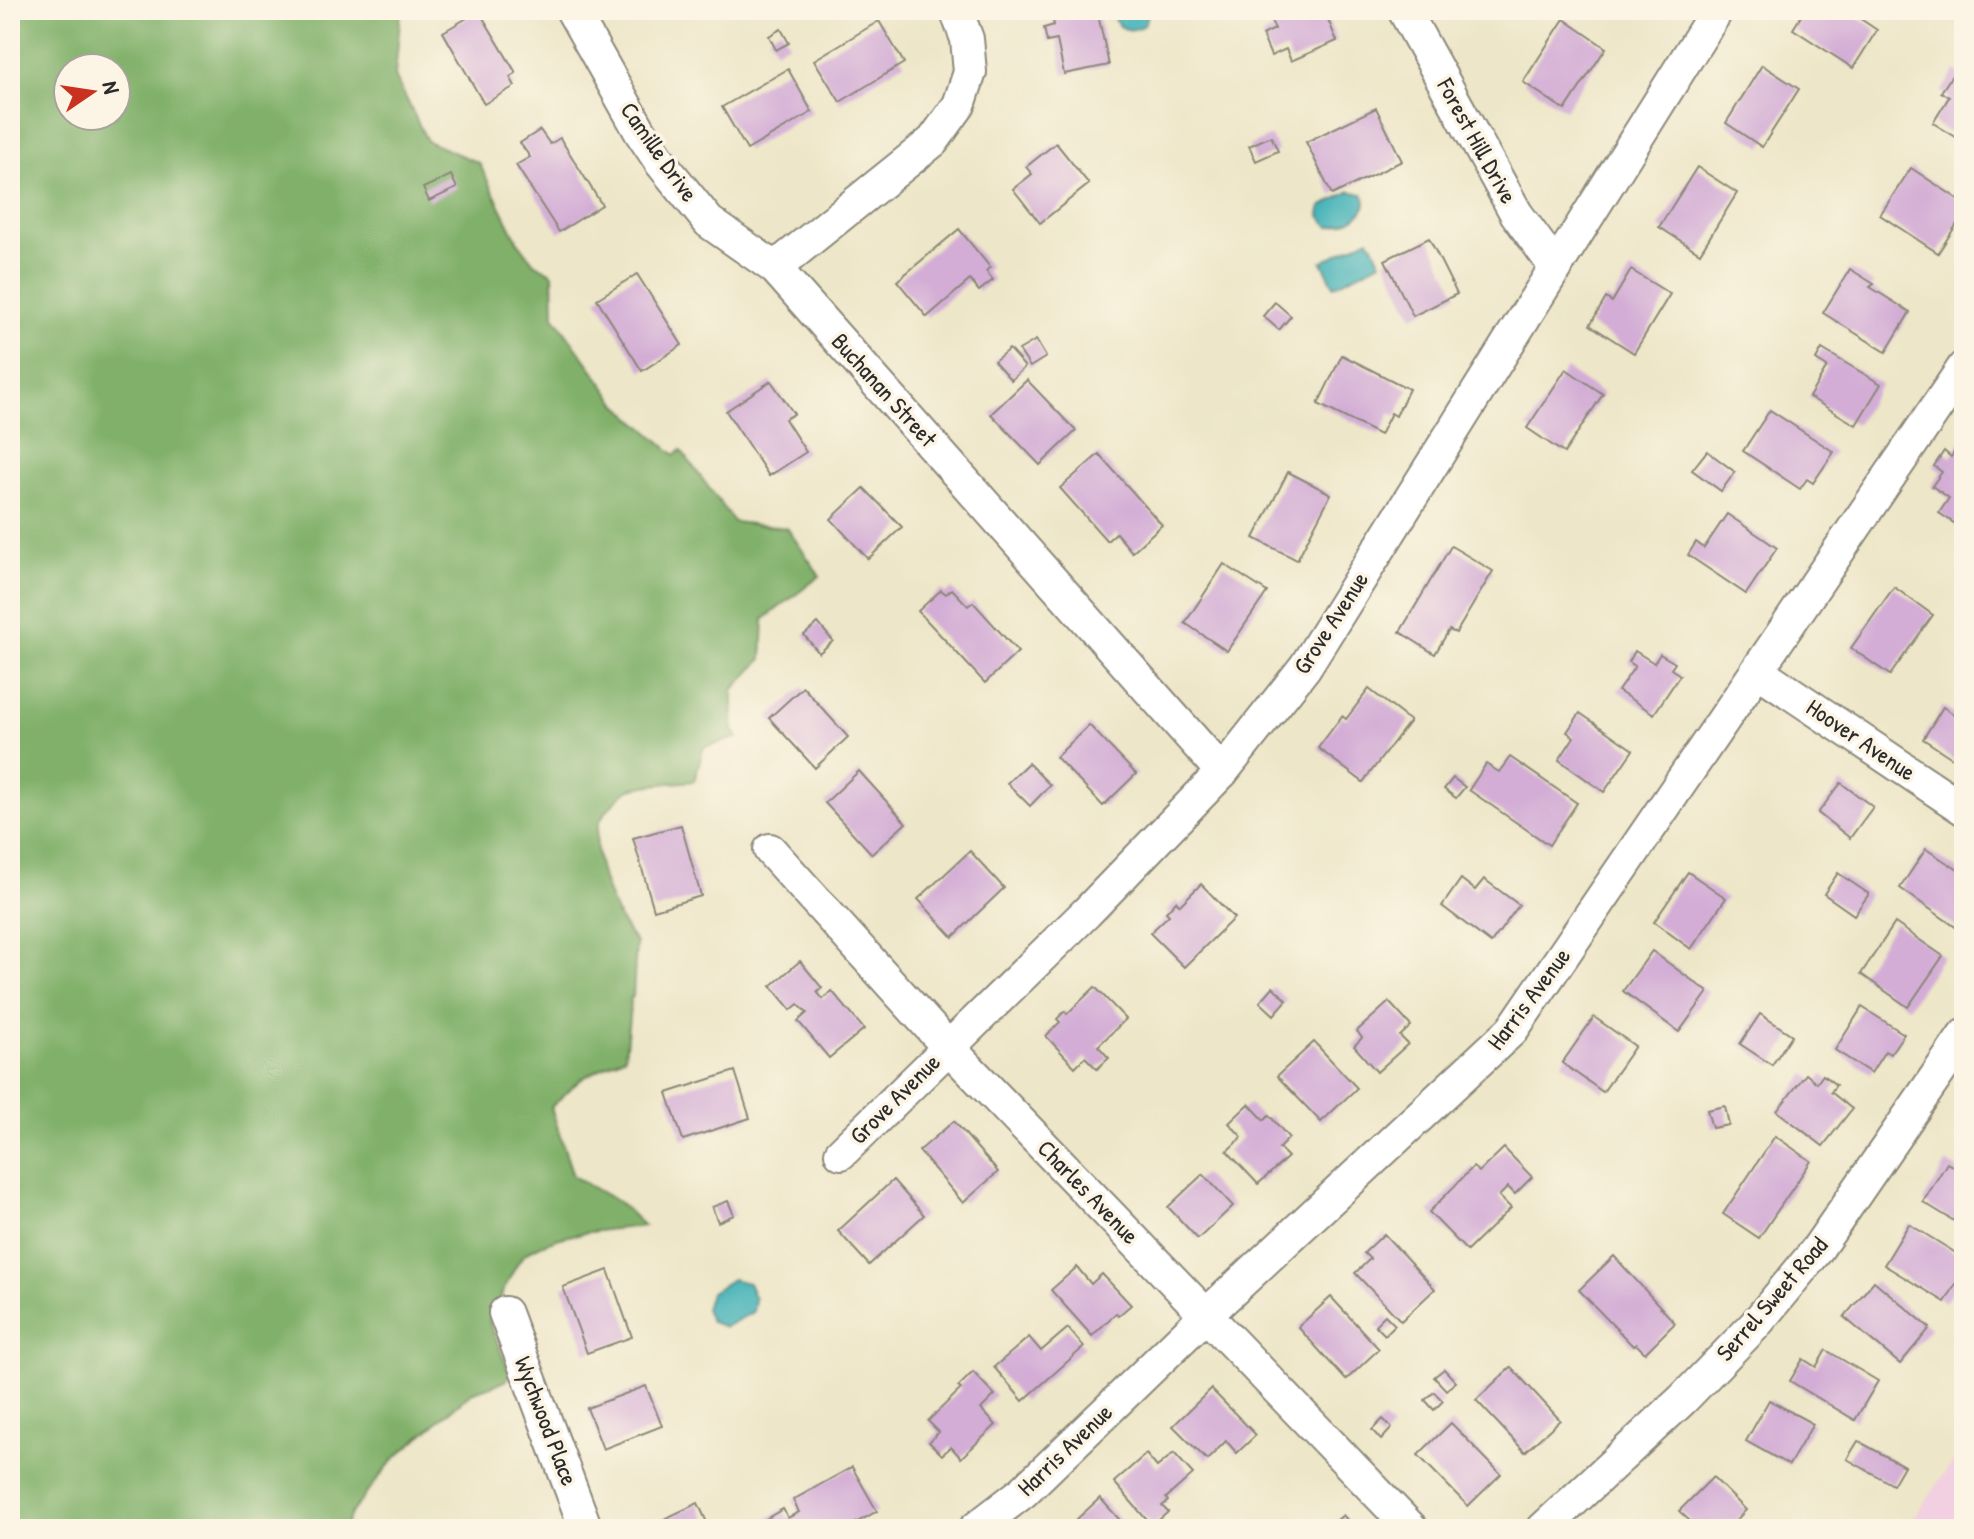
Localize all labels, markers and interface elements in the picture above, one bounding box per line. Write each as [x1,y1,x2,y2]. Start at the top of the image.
north arrow [52,52,132,132]
street label: Forest Hill Drive [1430,71,1526,209]
text: N [96,78,127,97]
street label: Camille Drive [614,95,706,208]
street label: Buchanan Street [825,325,945,454]
street label: Grove Avenue [1285,565,1375,680]
street label: Hoover Avenue [1801,691,1923,788]
street label: Harris Avenue [1479,940,1577,1056]
street label: Grove Avenue [842,1046,947,1151]
street label: Charles Avenue [1031,1132,1147,1251]
street label: Serrel Sweet Road [1708,1229,1834,1367]
street label: Wychwood Place [508,1351,586,1490]
street label: Harris Avenue [1010,1396,1119,1503]

